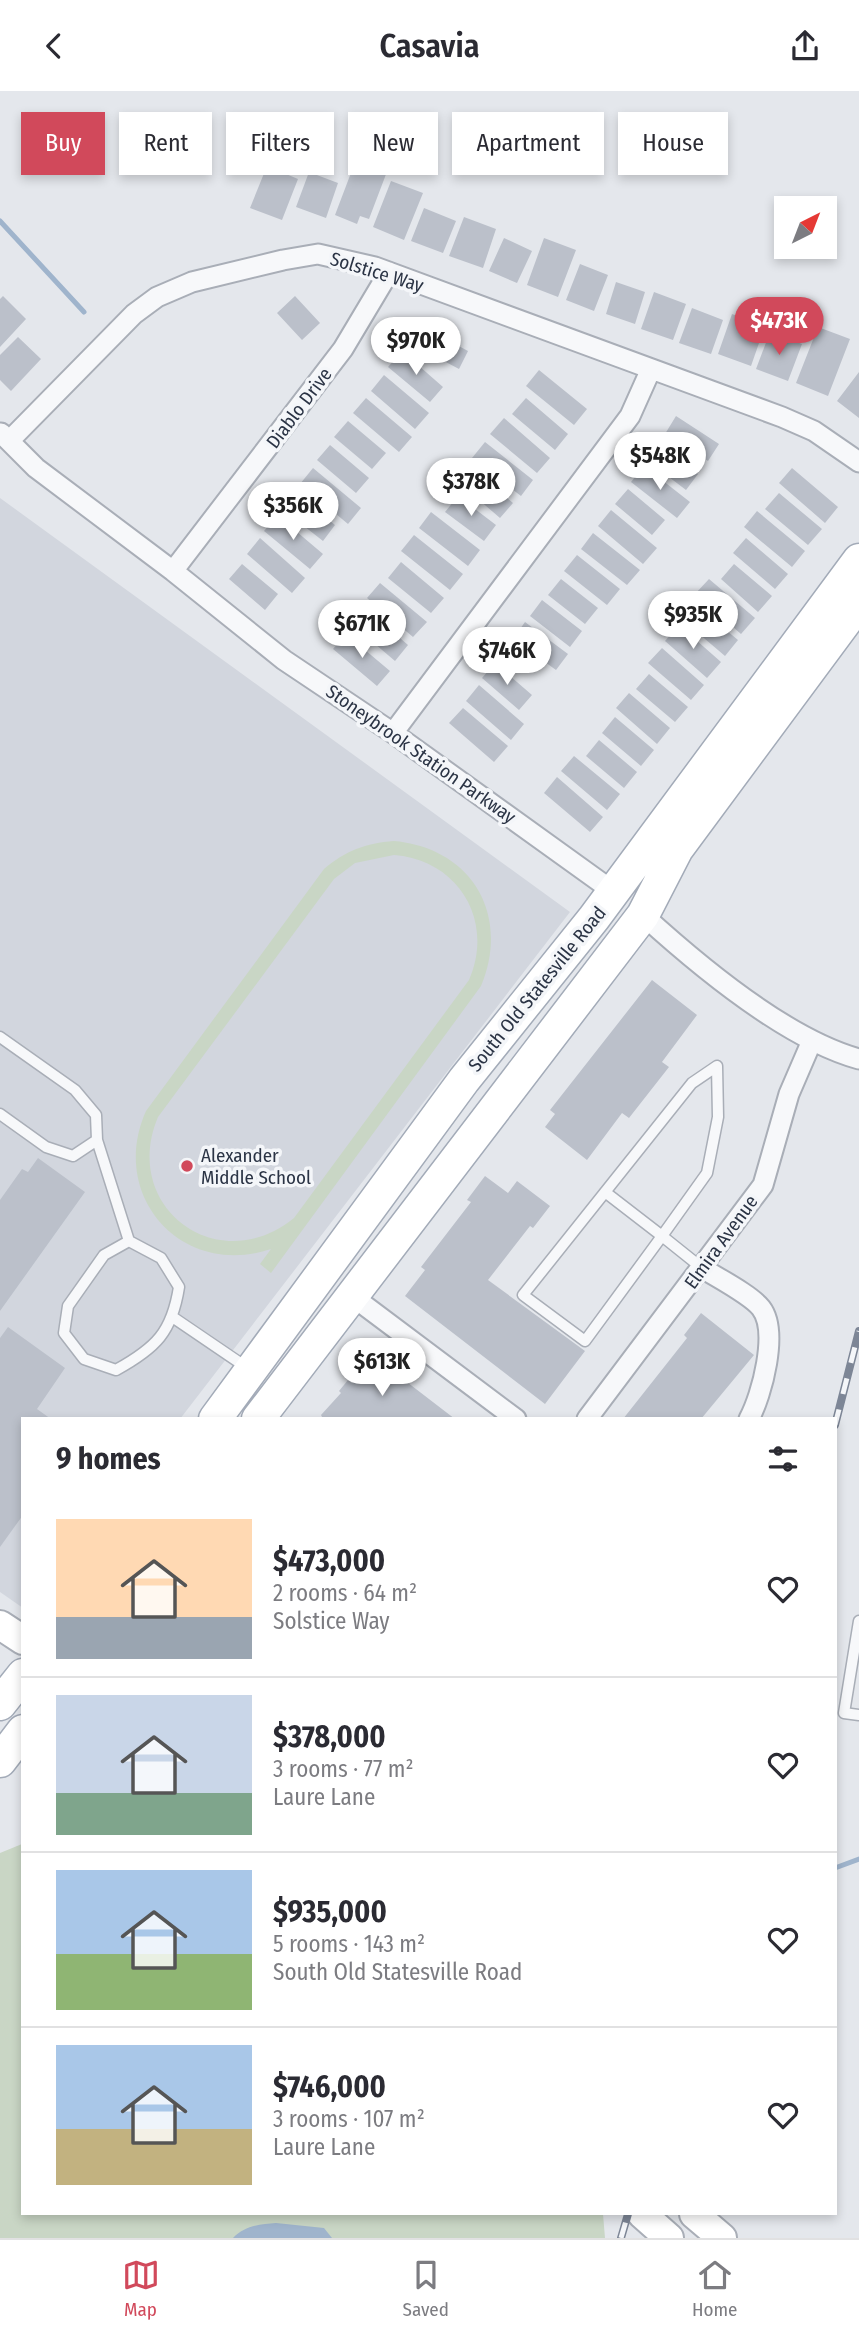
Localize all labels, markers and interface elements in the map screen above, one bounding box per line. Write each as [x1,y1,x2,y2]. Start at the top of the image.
icon: back [35,27,73,65]
text: Casavia [379,27,480,65]
icon: share [786,27,824,65]
chip: Buy [21,112,105,175]
chip: Rent [119,112,212,175]
chip: Filters [226,112,334,175]
chip: New [348,112,438,175]
chip: Apartment [452,112,604,175]
chip: House [618,112,728,175]
north arrow [774,196,836,259]
map controls [774,196,837,259]
street label: Solstice Way [328,247,427,297]
pin: $473K [730,297,828,357]
text: $473K [751,306,807,334]
pin: $970K [367,317,465,377]
text: $970K [387,326,445,354]
street label: Diablo Drive [261,363,337,453]
pin: $548K [611,433,709,492]
text: $548K [630,441,690,469]
pin: $378K [422,459,520,518]
text: $378K [442,467,500,495]
pin: $356K [244,483,342,542]
text: $356K [263,491,323,519]
pin: $935K [644,591,742,651]
text: $935K [664,600,722,628]
pin: $671K [313,601,411,660]
text: $671K [334,609,390,637]
pin: $746K [458,627,556,687]
text: $746K [478,636,536,664]
street label: Stoneybrook Station Parkway [322,680,521,829]
street label: South Old Statesville Road [463,902,611,1076]
place label: Alexander Middle School [201,1144,311,1189]
marker: Alexander Middle School [179,1158,195,1174]
street label: Elmira Avenue [679,1191,763,1293]
pin: $613K [333,1339,431,1398]
text: $613K [354,1347,410,1375]
icon: filters [764,1440,802,1478]
text: 9 homes [56,1441,161,1477]
text: $473,000 [273,1543,385,1579]
icon: home [112,1547,196,1631]
icon: heart [764,1570,802,1608]
text: 2 rooms · 64 m² [273,1579,417,1607]
text: Solstice Way [273,1607,390,1635]
text: $378,000 [273,1719,386,1755]
icon: home [112,1723,196,1807]
icon: heart [764,1746,802,1784]
text: 3 rooms · 77 m² [273,1755,414,1783]
text: Laure Lane [273,1783,375,1811]
text: $935,000 [273,1894,387,1930]
icon: home [112,1898,196,1982]
icon: heart [764,1921,802,1959]
text: 5 rooms · 143 m² [273,1930,425,1958]
text: South Old Statesville Road [273,1958,522,1986]
text: $746,000 [273,2069,386,2105]
icon: home [112,2073,196,2157]
icon: heart [764,2096,802,2134]
text: 3 rooms · 107 m² [273,2105,425,2133]
text: Laure Lane [273,2133,375,2161]
tab: Map [122,2256,160,2321]
tab: Saved [403,2256,449,2321]
tab: Home [692,2256,737,2321]

